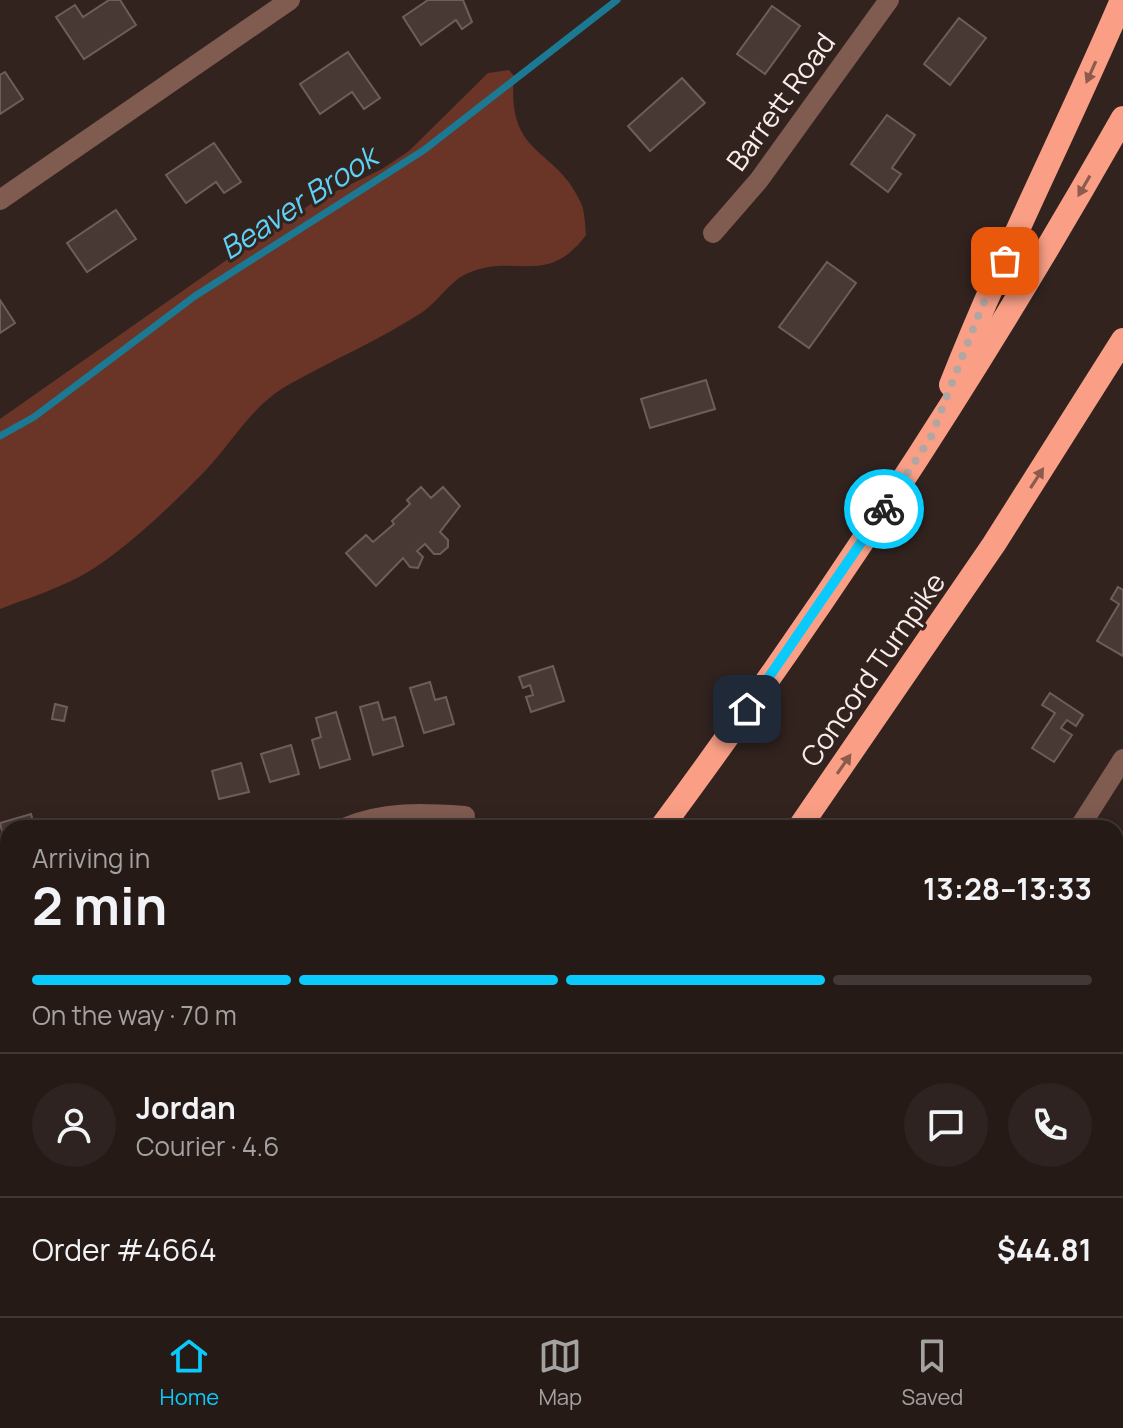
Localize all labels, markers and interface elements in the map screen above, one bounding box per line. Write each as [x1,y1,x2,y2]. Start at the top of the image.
street label: Barrett Road [717,24,843,178]
one-way arrow [1084,60,1097,83]
water label: Beaver Brook [211,134,388,268]
one-way arrow [1077,175,1091,197]
pin [971,227,1039,295]
icon: bag [983,239,1027,283]
one-way arrow [1029,468,1044,489]
courier [844,469,924,549]
icon: bike [862,487,906,531]
street label: Concord Turnpike [791,565,953,773]
pin [713,675,781,743]
icon: home [725,687,769,731]
one-way arrow [836,754,851,775]
text: Arriving in [32,840,150,876]
text: 13:28–13:33 [923,868,1092,909]
text: 2 min [32,870,167,941]
text: On the way · 70 m [32,997,237,1033]
button: person [32,1083,116,1167]
button: chat [904,1083,988,1167]
button: phone [1008,1083,1092,1167]
text: Jordan [136,1087,236,1128]
text: Courier · 4.6 [136,1128,279,1164]
text: Order #4664 [32,1229,217,1270]
text: $44.81 [997,1229,1092,1270]
tab: Home [160,1334,219,1412]
tab: Map [538,1334,582,1412]
tab: Saved [901,1334,963,1412]

